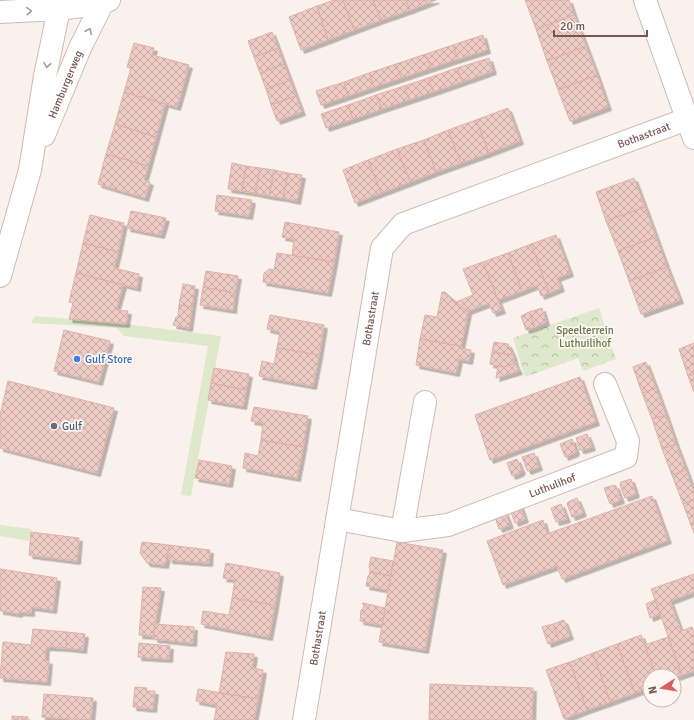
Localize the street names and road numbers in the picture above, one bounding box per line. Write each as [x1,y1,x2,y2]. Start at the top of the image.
street label: Hamburgerweg [46,48,85,120]
street label: Bothastraat [616,120,672,151]
street label: Bothastraat [360,290,382,347]
street label: Luthulihof [527,470,579,500]
street label: Bothastraat [307,610,329,667]

